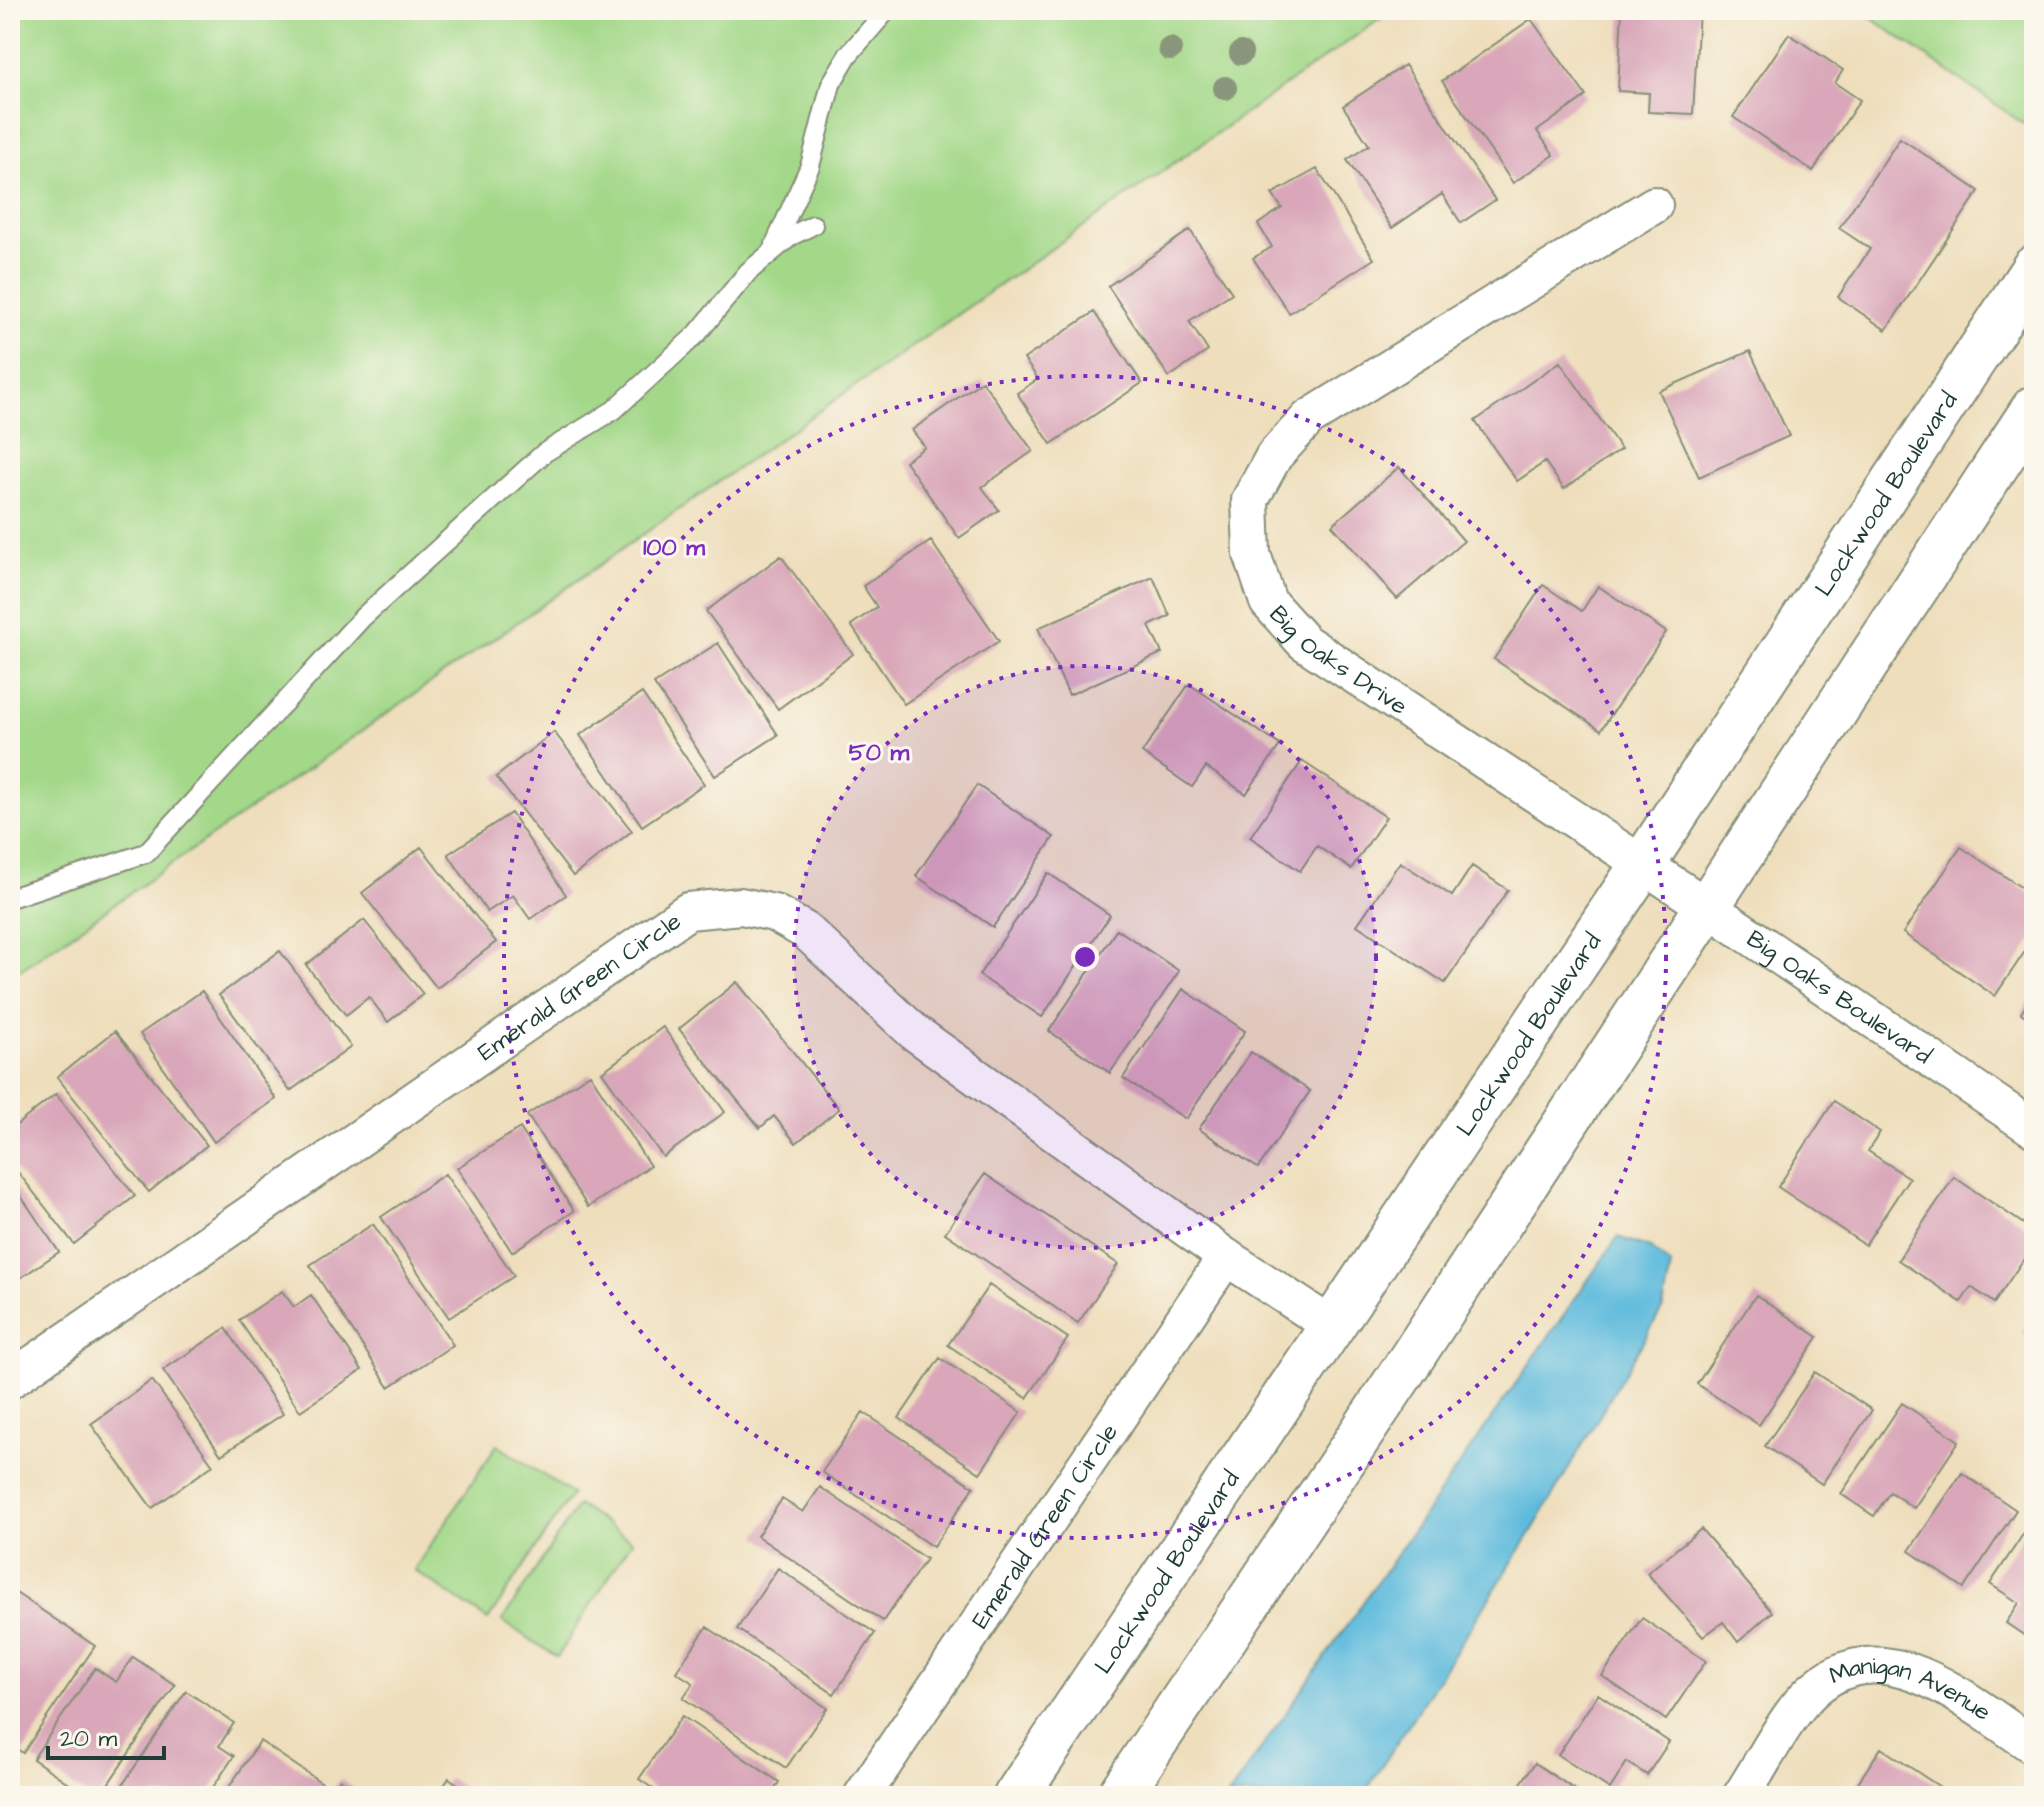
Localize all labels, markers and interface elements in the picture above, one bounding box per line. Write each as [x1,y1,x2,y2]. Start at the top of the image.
street label: Lockwood Boulevard [1807,385,1966,603]
text: 100 m [643,531,705,565]
street label: Big Oaks Drive [1261,598,1414,723]
text: 50 m [849,736,910,770]
street label: Emerald Green Circle [471,905,688,1069]
street label: Big Oaks Boulevard [1740,922,1938,1073]
street label: Lockwood Boulevard [1449,927,1610,1143]
centre of rings [1071,943,1099,971]
street label: Emerald Green Circle [964,1417,1127,1635]
street label: Lockwood Boulevard [1087,1464,1248,1681]
street label: Manigan Avenue [1824,1649,1997,1729]
scale bar [48,1710,164,1760]
text: 20 m [60,1722,117,1756]

